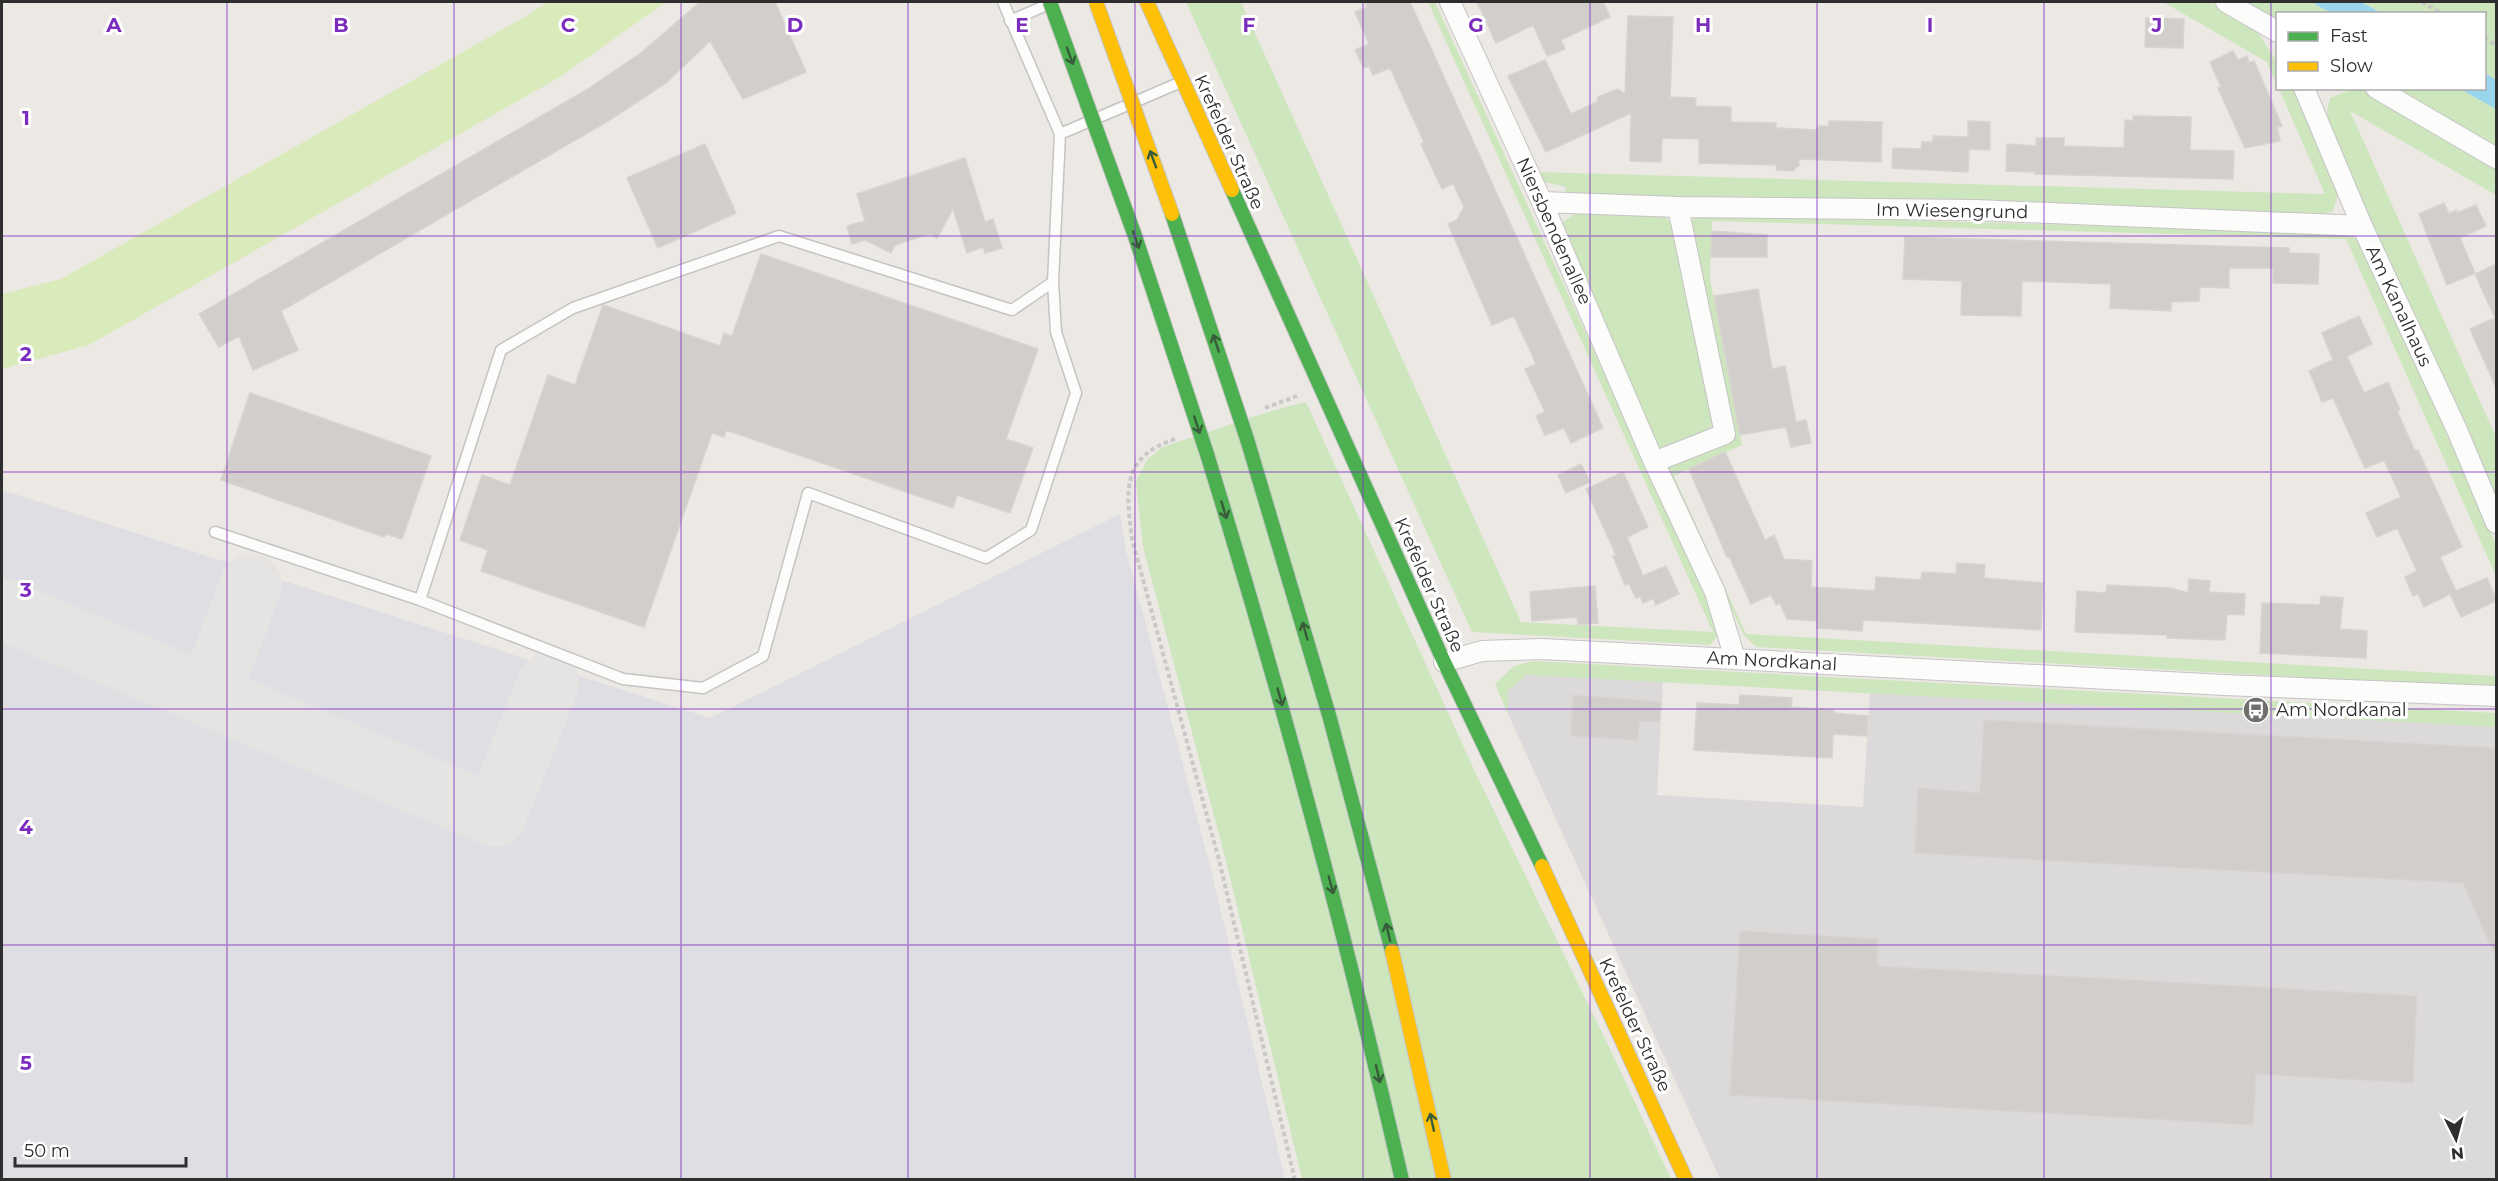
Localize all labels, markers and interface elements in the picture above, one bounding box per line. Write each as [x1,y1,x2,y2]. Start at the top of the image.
legend [2276,12,2486,90]
text: A [105,13,122,37]
text: B [333,13,349,37]
text: C [561,13,576,37]
text: D [787,13,803,37]
text: E [1015,13,1029,37]
text: F [1243,13,1256,37]
text: G [1468,13,1484,37]
text: H [1695,13,1711,37]
text: I [1927,13,1933,37]
text: J [2151,13,2162,37]
text: Fast [2330,25,2368,47]
one-way arrow [1065,46,1076,65]
text: Slow [2330,55,2373,77]
street label: Krefelder Straße [1189,71,1269,213]
text: 1 [22,106,30,130]
one-way arrow [1147,150,1158,169]
street label: Niersbendenallee [1512,154,1596,308]
street label: Im Wiesengrund [1876,199,2028,223]
one-way arrow [1131,230,1142,249]
street label: Am Kanalhaus [2361,242,2437,370]
one-way arrow [1210,334,1221,353]
text: 2 [20,342,32,366]
one-way arrow [1193,415,1204,434]
one-way arrow [1219,500,1230,519]
street label: Krefelder Straße [1389,514,1469,656]
text: 3 [19,578,32,602]
one-way arrow [1299,622,1310,641]
street label: Am Nordkanal [1706,647,1838,675]
one-way arrow [1275,687,1286,706]
bus stop icon: Am Nordkanal [2241,695,2271,725]
place label: Am Nordkanal [2276,699,2407,721]
text: 4 [19,815,33,839]
one-way arrow [1326,875,1337,894]
one-way arrow [1381,923,1393,942]
street label: Krefelder Straße [1594,954,1676,1096]
text: 5 [20,1051,32,1075]
one-way arrow [1372,1064,1384,1083]
north arrow [2426,1109,2486,1169]
one-way arrow [1426,1113,1438,1132]
scale bar [15,1130,186,1168]
text: 50 m [24,1140,70,1162]
text: N [2450,1143,2465,1164]

